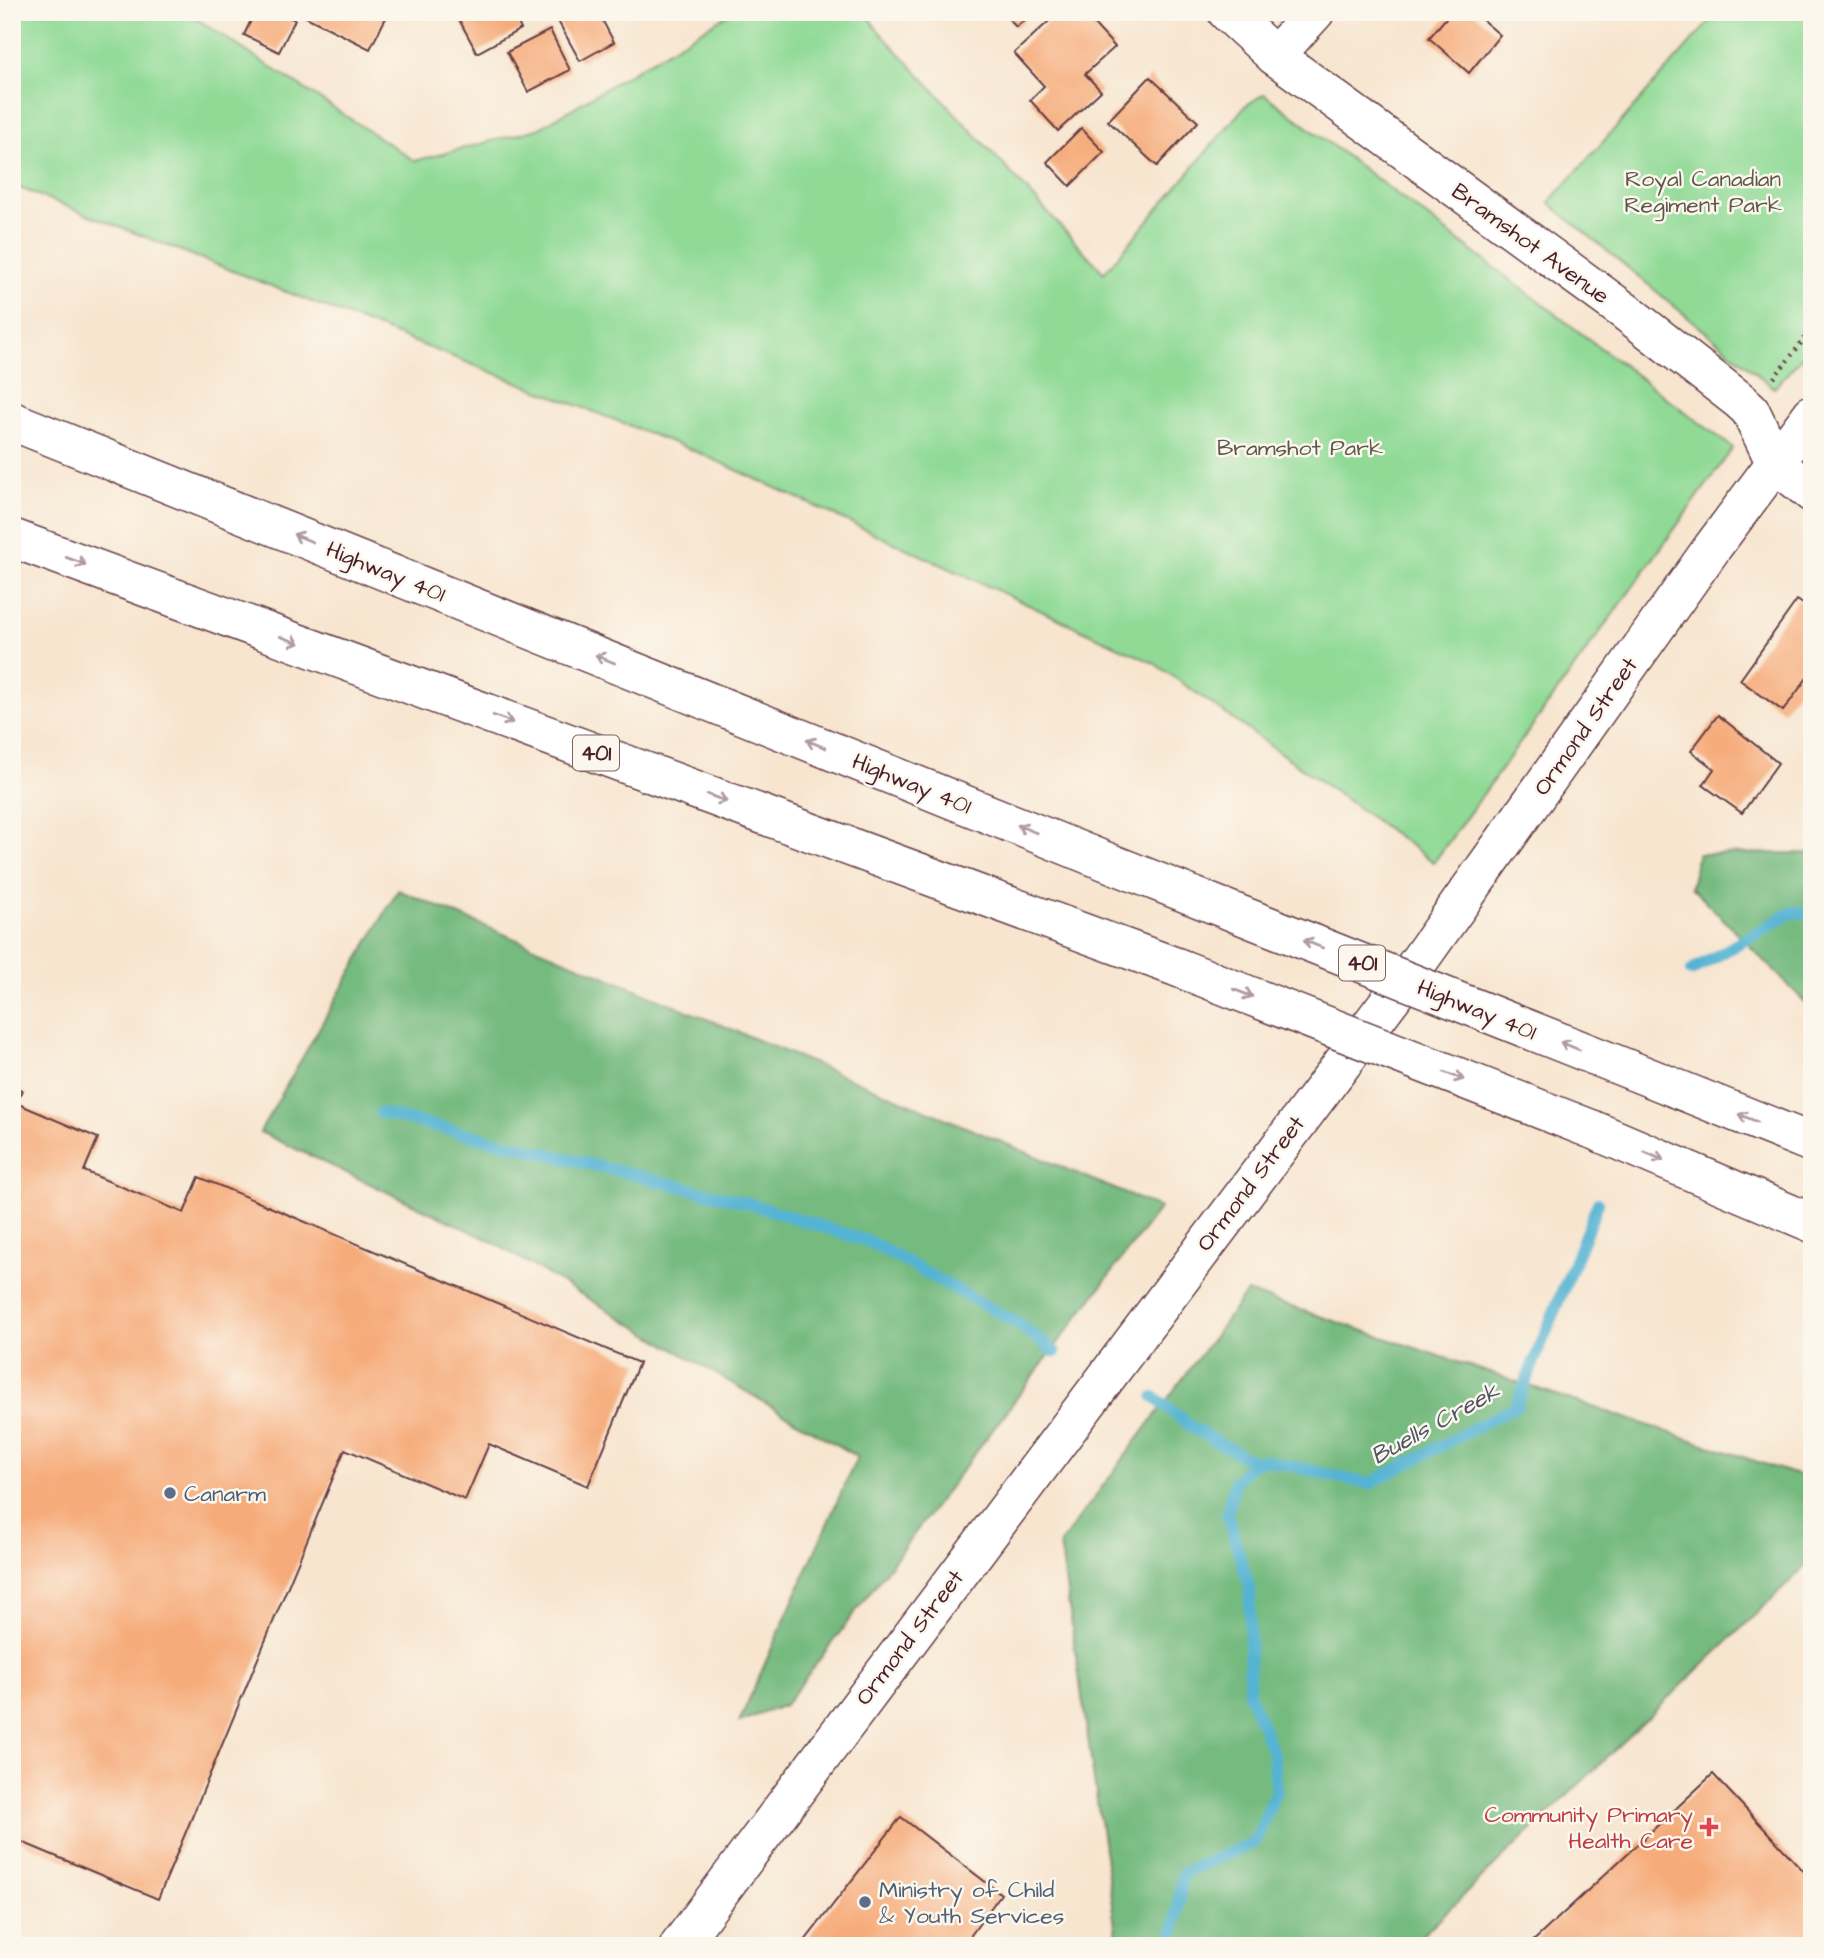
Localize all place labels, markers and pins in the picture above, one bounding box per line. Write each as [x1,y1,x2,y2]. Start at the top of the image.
place label: Canarm [184,1478,266,1510]
marker: Canarm [162,1485,178,1501]
place label: Community Primary Health Care [1484,1799,1693,1857]
marker: Community Primary Health Care [1699,1817,1719,1837]
place label: Ministry of Child & Youth Services [879,1874,1064,1932]
marker: Ministry of Child & Youth Services [857,1894,873,1910]

